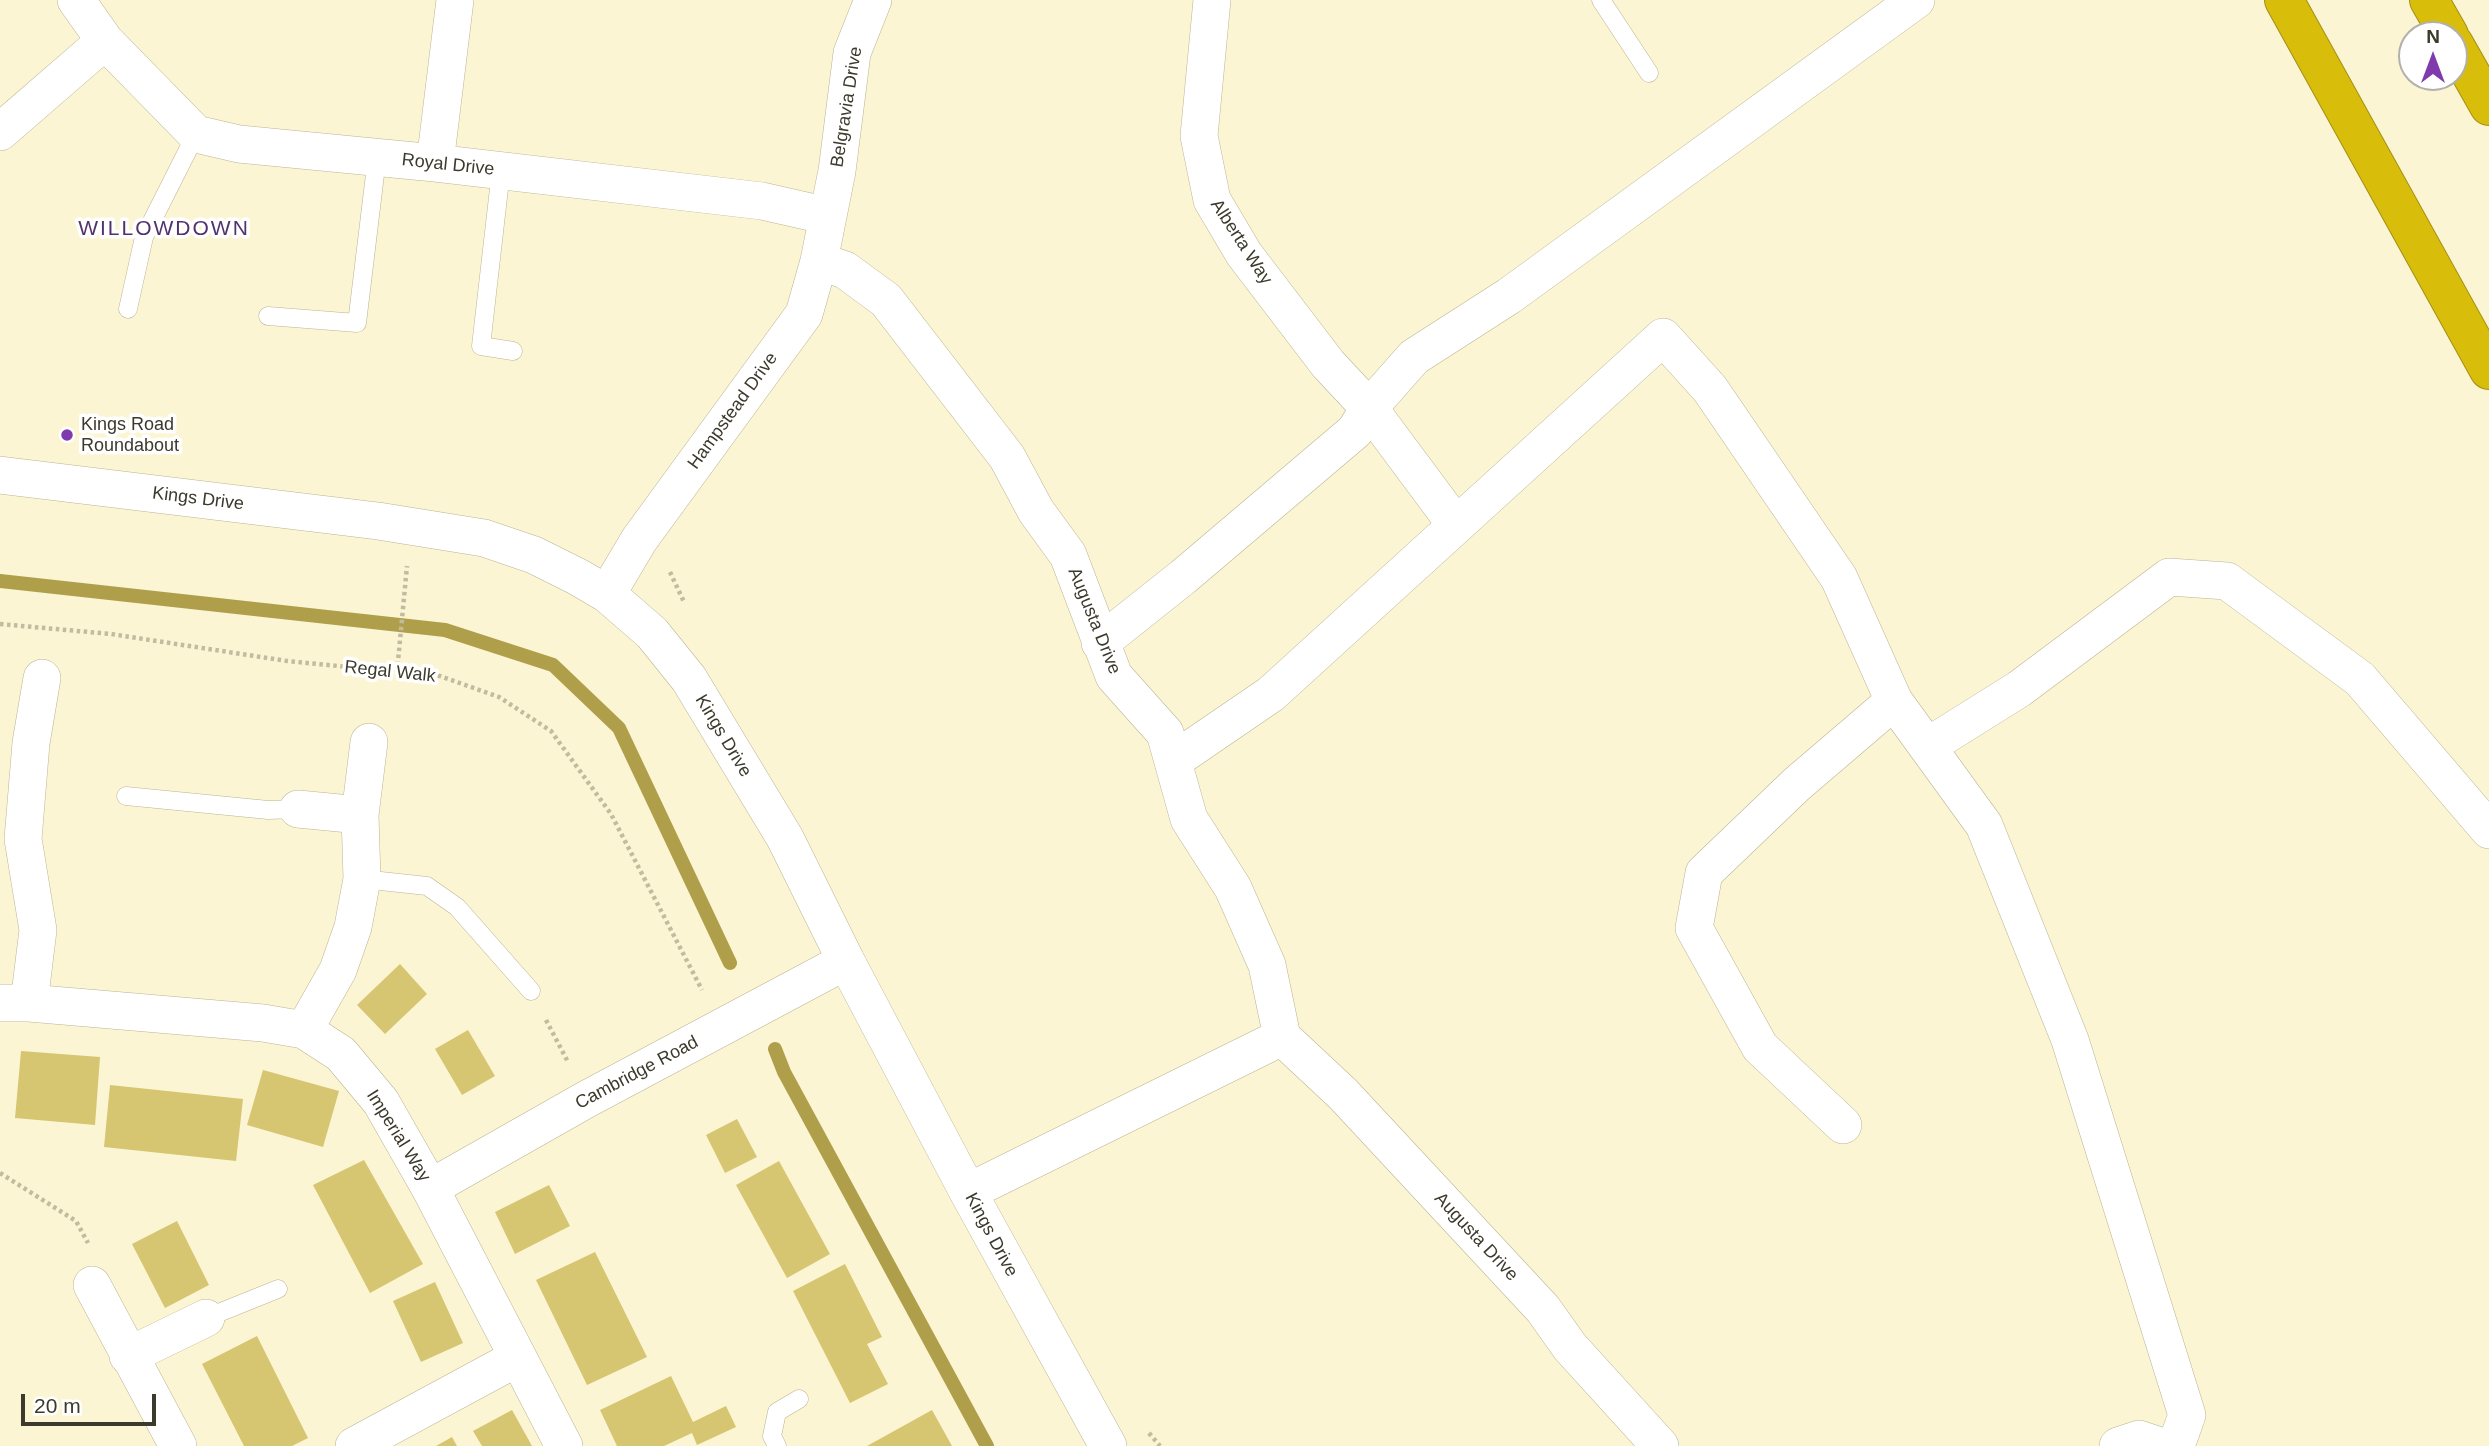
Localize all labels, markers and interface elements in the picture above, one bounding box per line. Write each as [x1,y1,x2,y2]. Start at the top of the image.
north arrow [2398,21,2468,91]
text: N [2426,26,2440,47]
street label: Belgravia Drive [827,45,867,169]
street label: Royal Drive [401,149,495,181]
street label: Alberta Way [1205,195,1277,289]
district label: WILLOWDOWN [79,216,249,242]
street label: Hampstead Drive [683,348,783,474]
place label: Kings Road Roundabout [81,414,179,457]
marker: Kings Road Roundabout [59,427,75,443]
street label: Kings Drive [151,483,245,515]
street label: Augusta Drive [1063,565,1125,677]
street label: Regal Walk [343,656,437,688]
street label: Kings Drive [690,691,756,781]
street label: Cambridge Road [572,1032,702,1114]
street label: Imperial Way [361,1086,435,1186]
street label: Augusta Drive [1430,1188,1522,1286]
street label: Kings Drive [960,1189,1022,1281]
scale bar [24,1380,159,1424]
text: 20 m [34,1394,81,1417]

